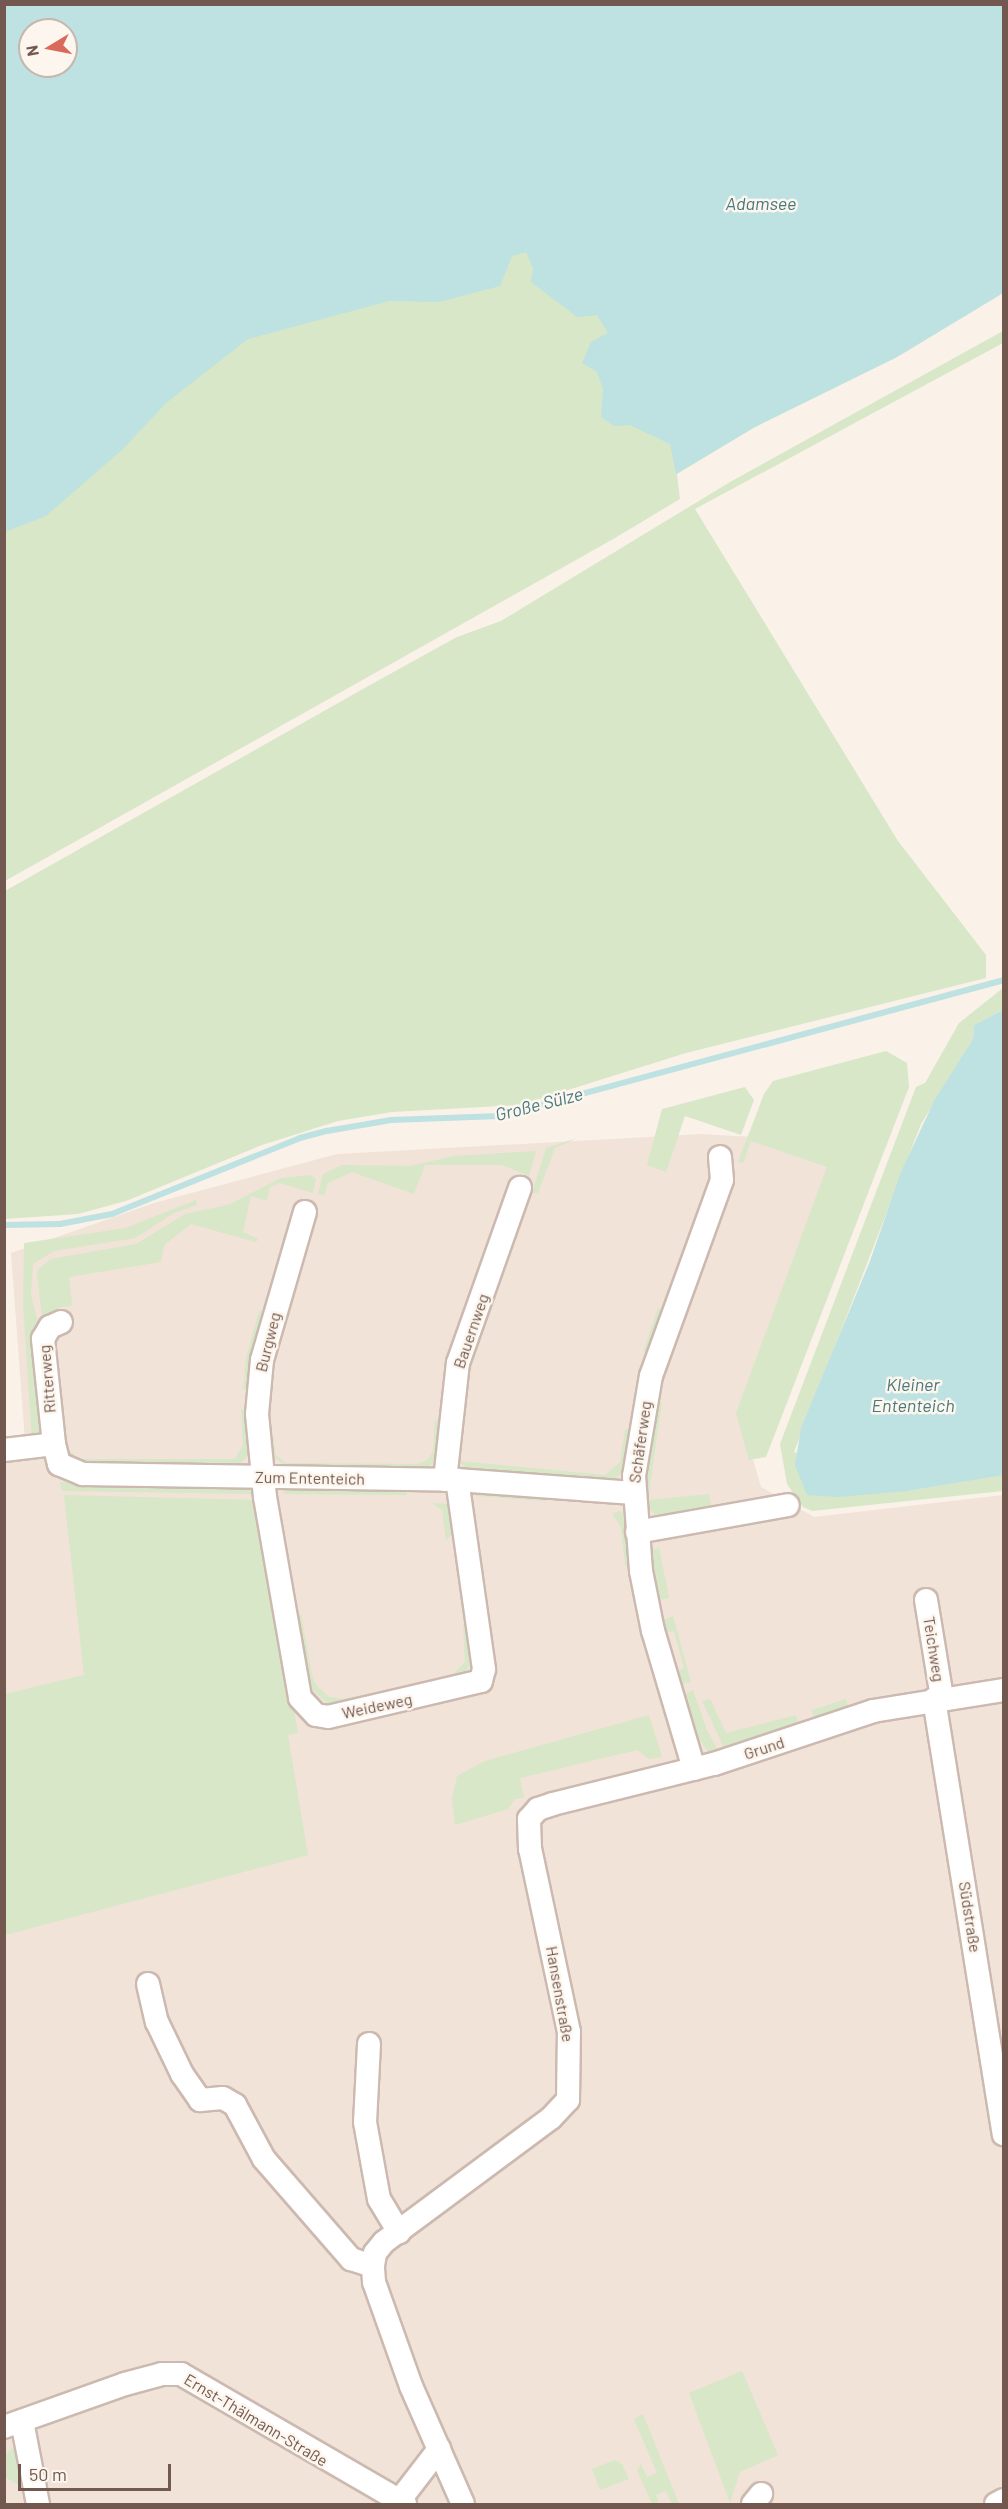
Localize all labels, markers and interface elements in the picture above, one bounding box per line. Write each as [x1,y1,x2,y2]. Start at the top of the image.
north arrow [18,18,78,78]
text: N [21,44,42,58]
water label: Adamsee [726,192,796,214]
water label: Große Sülze [493,1083,585,1125]
street label: Bauernweg [449,1291,493,1371]
street label: Burgweg [251,1310,285,1374]
street label: Ritterweg [34,1344,60,1414]
water label: Kleiner Ententeich [871,1374,955,1416]
street label: Schäferweg [625,1400,655,1484]
street label: Zum Ententeich [255,1467,365,1489]
street label: Teichweg [919,1615,949,1683]
street label: Weideweg [340,1689,414,1723]
street label: Grund [741,1732,787,1764]
street label: Südstraße [955,1880,985,1954]
street label: Hansenstraße [542,1945,578,2043]
street label: Ernst-Thälmann-Straße [181,2370,331,2470]
scale bar [21,2452,174,2490]
text: 50 m [29,2463,67,2485]

